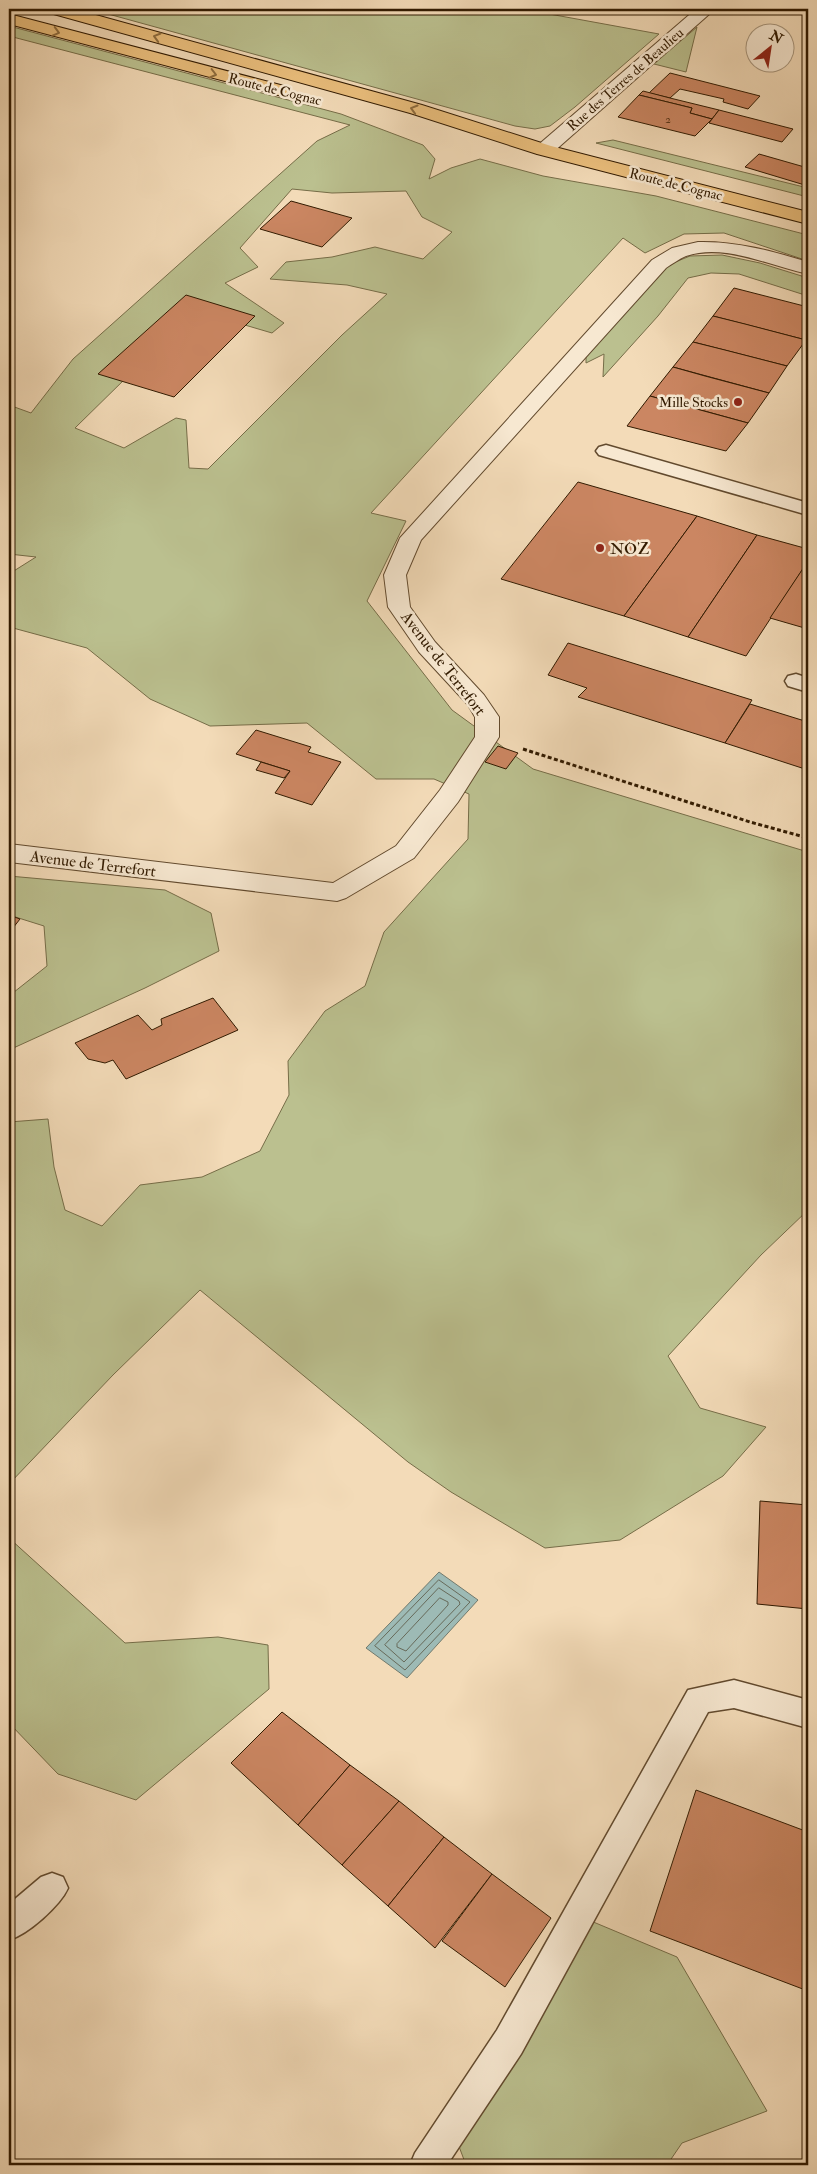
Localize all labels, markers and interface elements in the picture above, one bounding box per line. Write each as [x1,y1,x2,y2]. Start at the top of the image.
north arrow [744,22,794,72]
street label: Rue des Terres de Beaulieu [564,24,687,135]
text: N [766,26,786,48]
one-way arrow [51,27,59,37]
one-way arrow [152,32,161,43]
one-way arrow [208,68,216,78]
street label: Route de Cognac [227,70,324,109]
one-way arrow [411,105,419,115]
house number: 2 [665,113,671,126]
street label: Route de Cognac [628,165,725,204]
place label: Mille Stocks [659,394,728,411]
marker: Mille Stocks [732,396,744,408]
place label: NOZ [610,539,649,559]
marker: NOZ [594,542,606,554]
street label: Avenue de Terrefort [396,607,490,720]
street label: Avenue de Terrefort [28,846,157,882]

